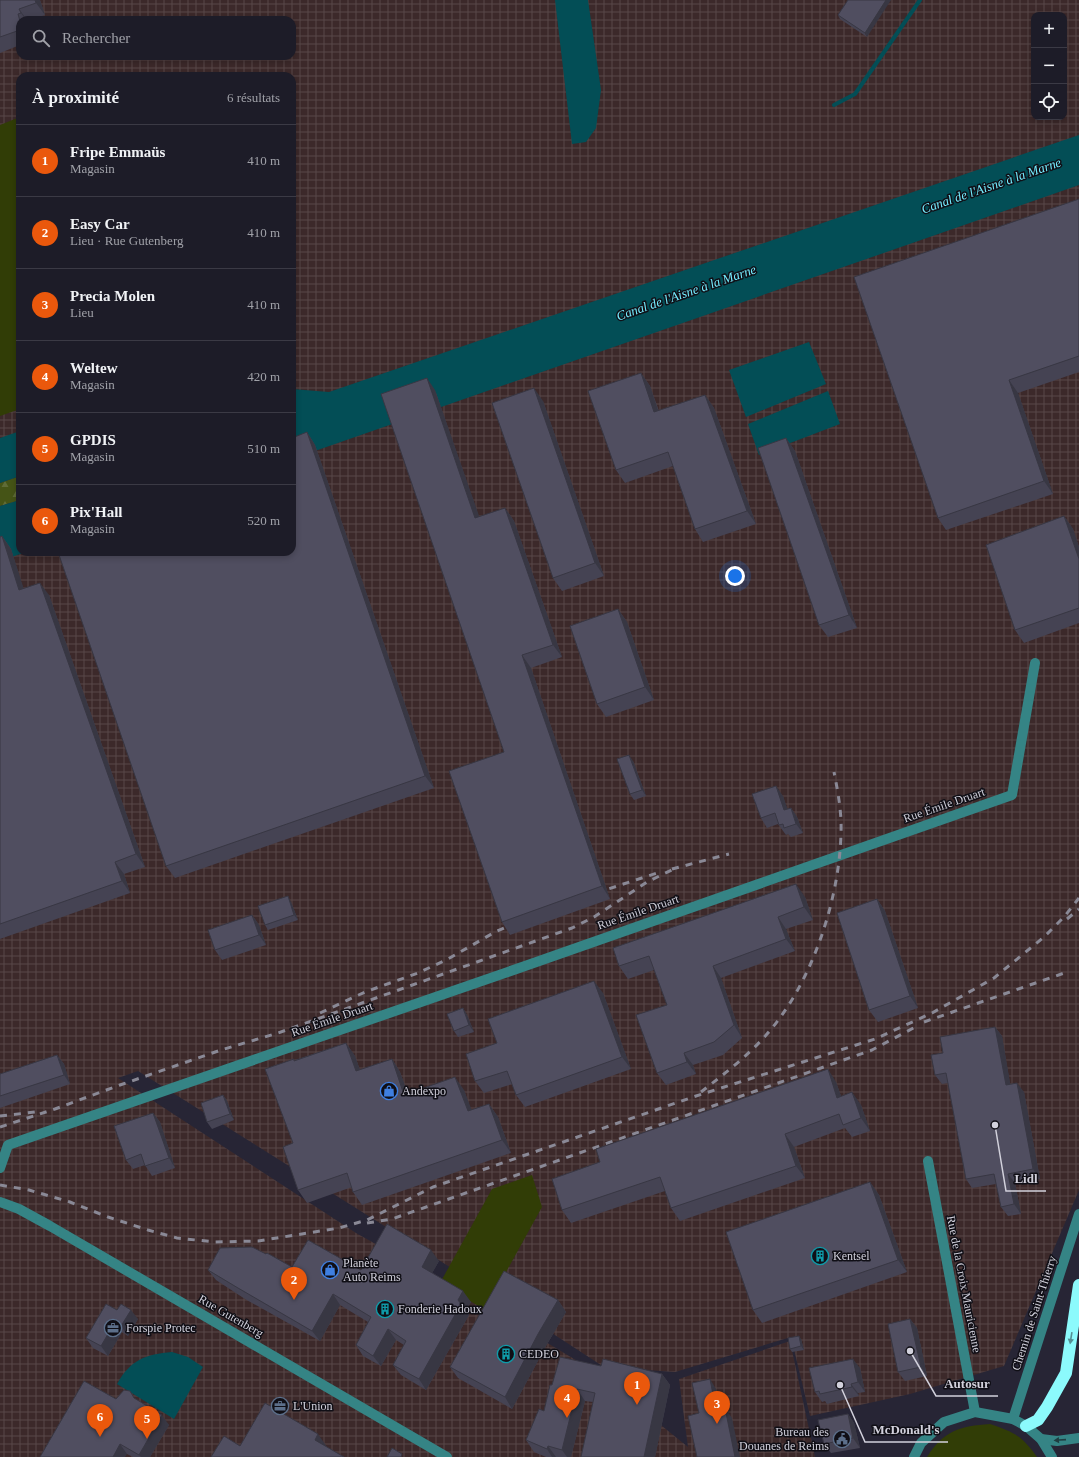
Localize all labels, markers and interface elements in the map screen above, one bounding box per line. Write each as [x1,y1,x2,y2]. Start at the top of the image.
map controls [1031,12,1067,120]
button: + [1031,12,1067,48]
search box [16,16,296,60]
icon: search [30,27,52,49]
text: Rechercher [62,30,130,46]
button: − [1031,48,1067,84]
button: locate [1031,84,1067,120]
text: À proximité [32,88,119,107]
text: 6 résultats [227,90,280,105]
text: Fripe Emmaüs [70,144,165,160]
text: 1 [42,153,48,168]
text: 410 m [247,153,280,168]
water label: Canal de l'Aisne à la Marne [919,154,1063,216]
text: Magasin [70,161,115,176]
text: Easy Car [70,216,130,232]
text: 2 [42,225,48,240]
text: 410 m [247,225,280,240]
text: Lieu · Rue Gutenberg [70,233,183,248]
water label: Canal de l'Aisne à la Marne [614,261,758,323]
text: Precia Molen [70,288,155,304]
text: 3 [42,297,48,312]
text: 410 m [247,297,280,312]
text: Lieu [70,305,94,320]
text: Weltew [70,360,117,376]
text: 4 [42,369,48,384]
text: 420 m [247,369,280,384]
text: Magasin [70,377,115,392]
text: GPDIS [70,432,116,448]
text: 5 [42,441,48,456]
text: 510 m [247,441,280,456]
text: Magasin [70,449,115,464]
text: Pix'Hall [70,504,123,520]
text: 6 [42,513,48,528]
text: 520 m [247,513,280,528]
text: Magasin [70,521,115,536]
your location [725,566,745,586]
street label: Rue Émile Druart [901,784,987,826]
street label: Rue Émile Druart [595,891,681,933]
street label: Rue Émile Druart [289,998,375,1040]
shop icon: Andexpo [379,1081,399,1101]
place label: Andexpo [402,1084,446,1098]
callout: Lidl [1006,1166,1046,1191]
text: Lidl [1014,1171,1038,1186]
street label: Rue de la Croix Mauricienne [944,1214,984,1354]
building icon: Kentsel [810,1246,830,1266]
place label: Kentsel [833,1249,870,1263]
street label: Chemin de Saint-Thierry [1009,1254,1059,1372]
place label: Planète Auto Reims [343,1256,401,1284]
shop icon: Planète Auto Reims [320,1260,340,1280]
pin: 2 [281,1267,307,1300]
street label: Rue Gutenberg [196,1292,266,1340]
building icon: Fonderie Hadoux [375,1299,395,1319]
place label: Fonderie Hadoux [398,1302,482,1316]
office icon: Forspie Protec [103,1318,123,1338]
place label: Forspie Protec [126,1321,196,1335]
one-way arrow [1068,1332,1074,1344]
building icon: CEDEO [496,1344,516,1364]
place label: CEDEO [519,1347,559,1361]
callout: Autosur [936,1371,998,1396]
pin: 1 [624,1372,650,1405]
text: Autosur [944,1376,990,1391]
pin: 4 [554,1385,580,1418]
pin: 3 [704,1391,730,1424]
office icon: L'Union [270,1396,290,1416]
place label: L'Union [293,1399,333,1413]
pin: 6 [87,1404,113,1437]
pin: 5 [134,1406,160,1439]
callout: McDonald's [865,1417,948,1442]
text: McDonald's [872,1422,940,1437]
place label: Bureau des Douanes de Reims [739,1425,829,1453]
public building icon: Bureau des Douanes de Reims [832,1429,852,1449]
one-way arrow [1054,1437,1066,1444]

